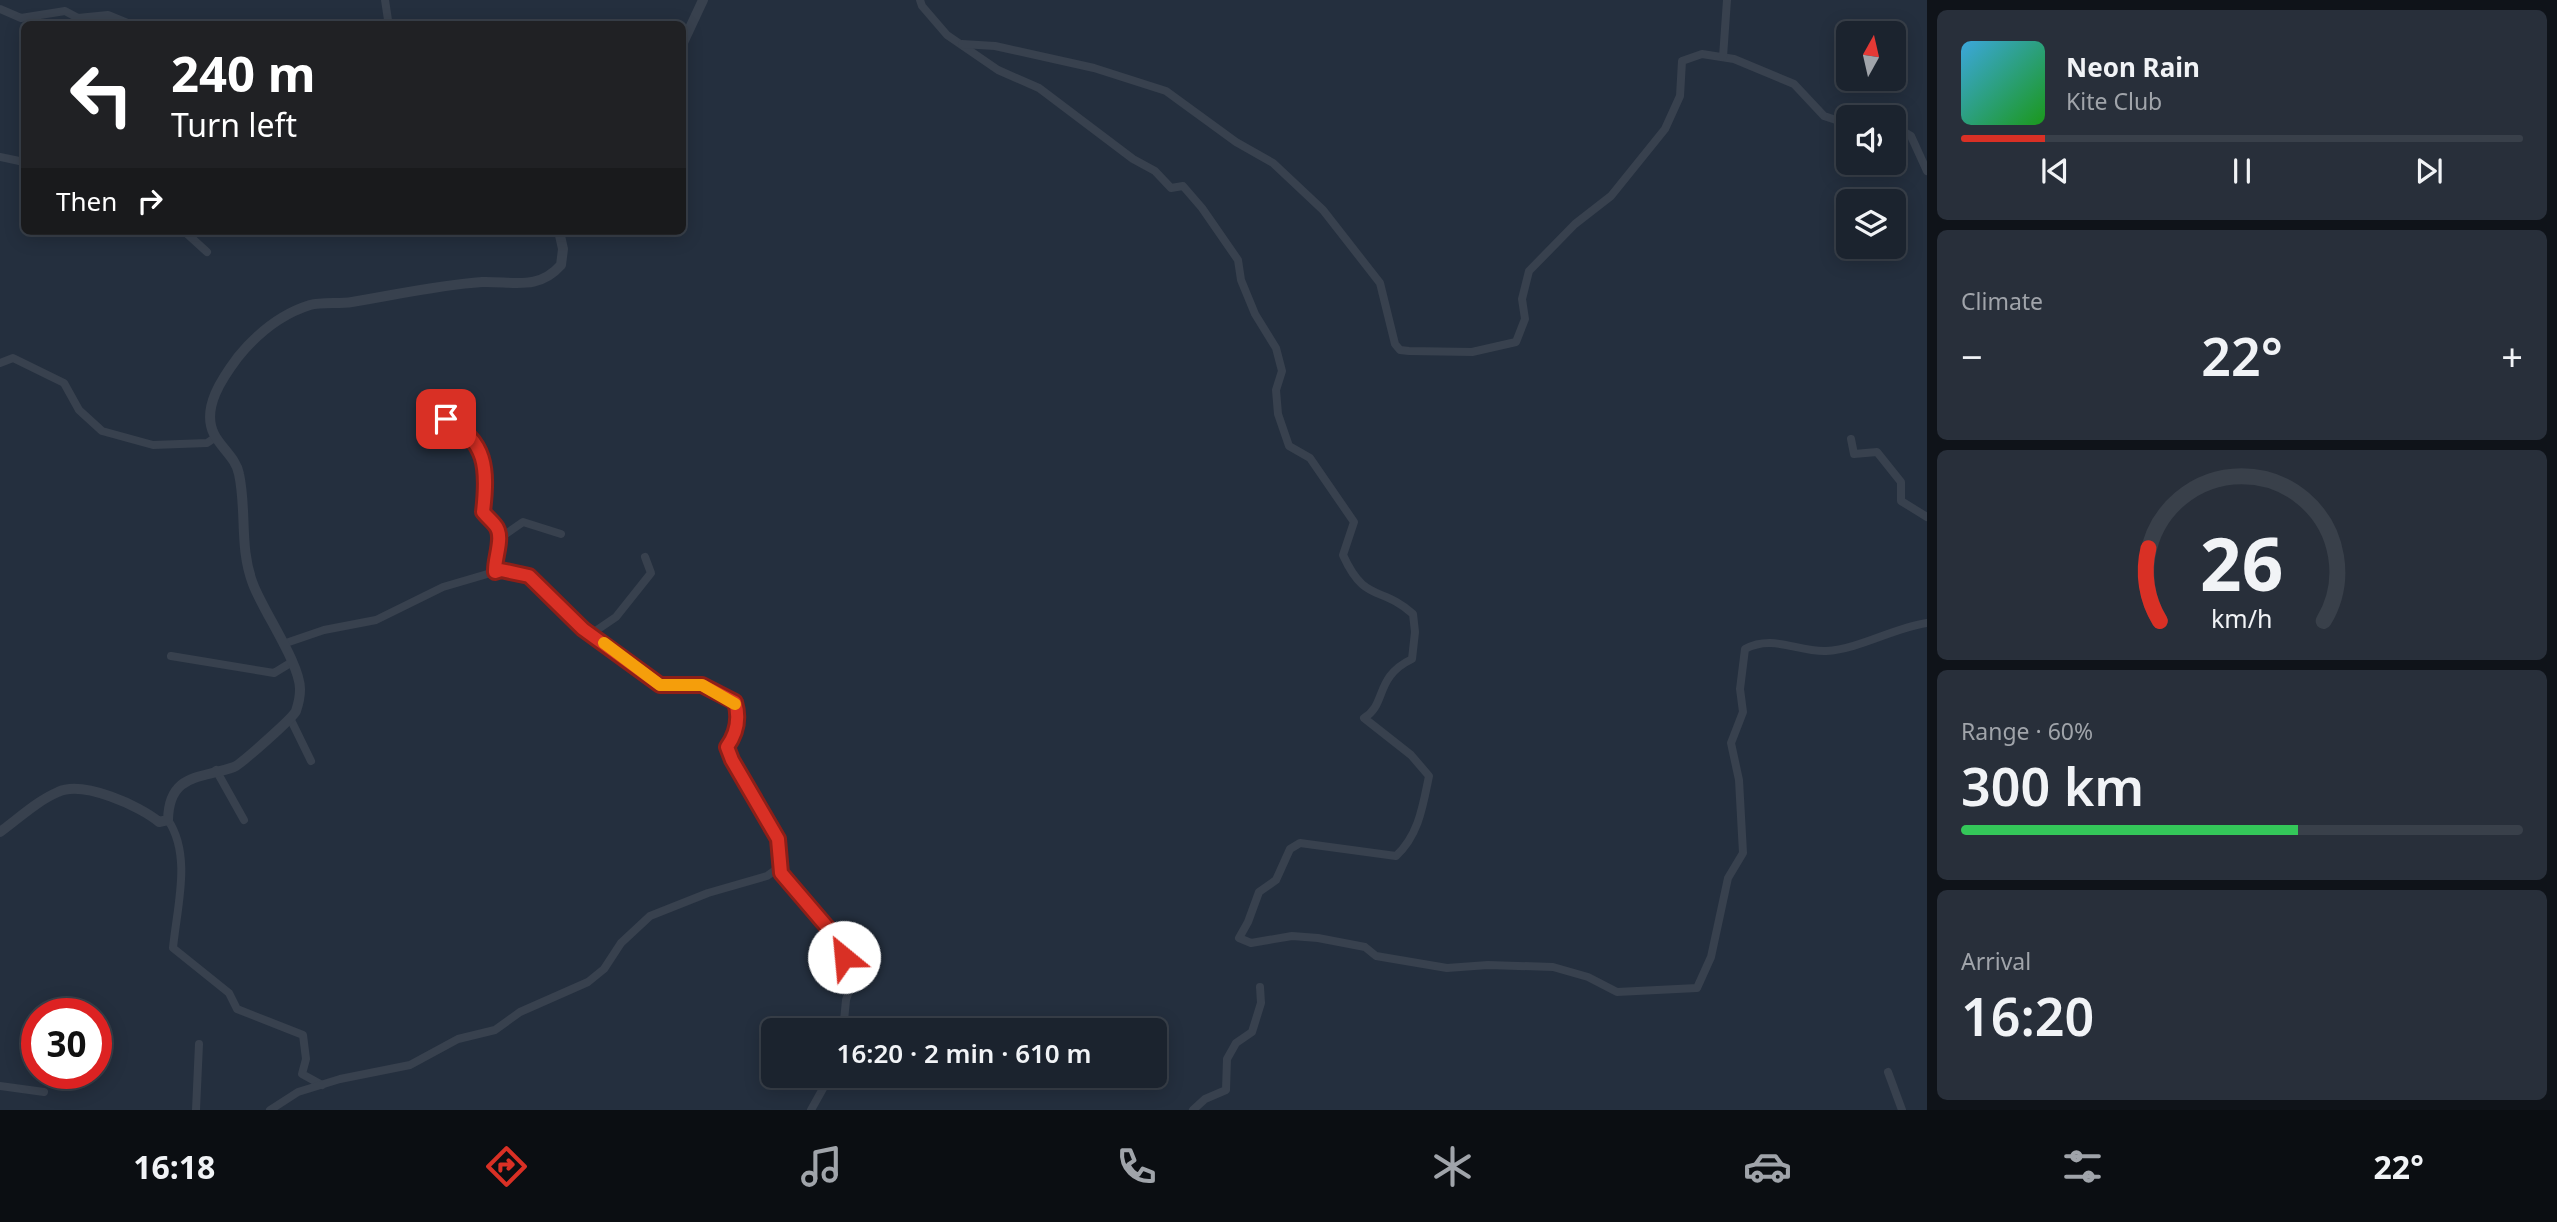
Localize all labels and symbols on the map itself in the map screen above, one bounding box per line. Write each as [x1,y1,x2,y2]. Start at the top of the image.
north arrow [1836,21,1906,91]
pin [416,389,476,449]
position arrow [807,920,881,994]
speed limit sign: 30 [21,998,112,1089]

